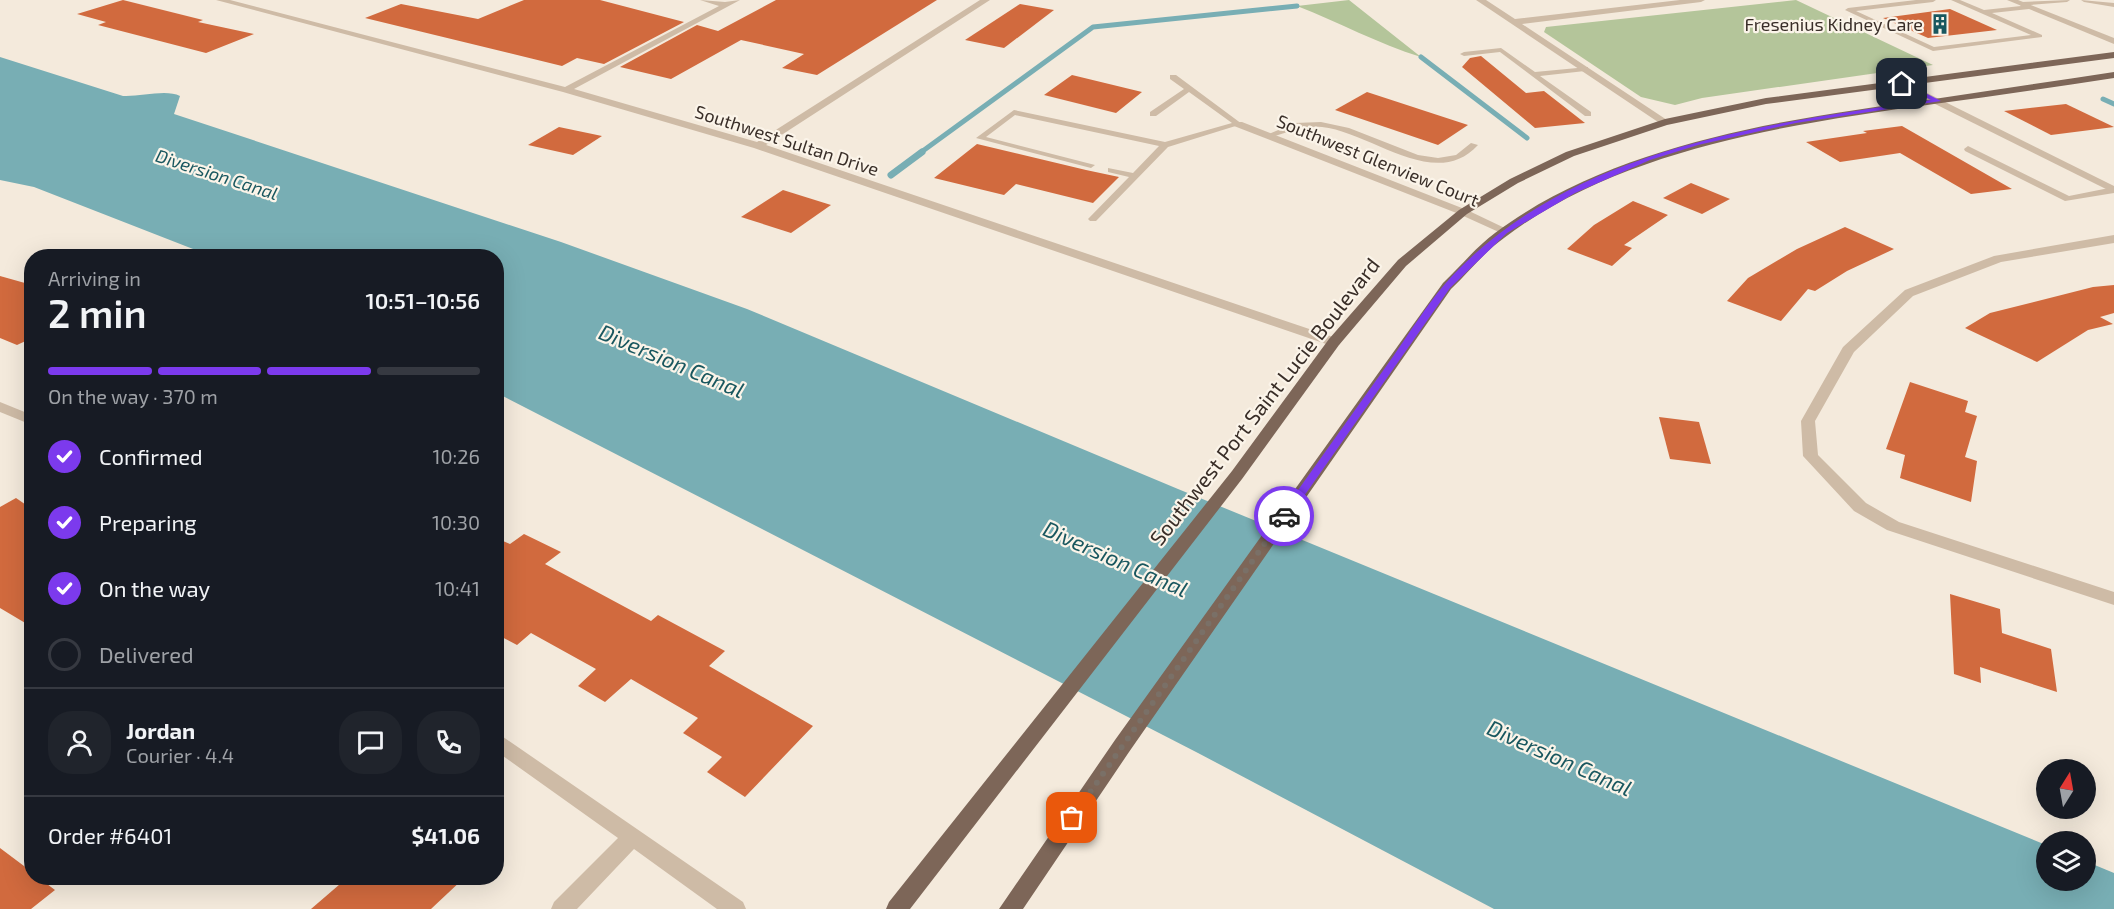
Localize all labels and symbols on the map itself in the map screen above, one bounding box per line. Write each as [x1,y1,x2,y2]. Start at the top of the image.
building icon: Fresenius Kidney Care [1928,12,1952,36]
place label: Fresenius Kidney Care [1744,13,1923,35]
pin [1876,58,1927,109]
street label: Southwest Sultan Drive [692,100,882,180]
street label: Southwest Glenview Court [1274,109,1482,211]
water label: Diversion Canal [153,144,281,204]
street label: Southwest Port Saint Lucie Boulevard [1144,252,1384,550]
water label: Diversion Canal [595,318,749,402]
courier [1254,486,1314,546]
water label: Diversion Canal [1040,514,1192,602]
water label: Diversion Canal [1484,713,1636,801]
north arrow [2036,759,2096,819]
pin [1046,792,1097,843]

